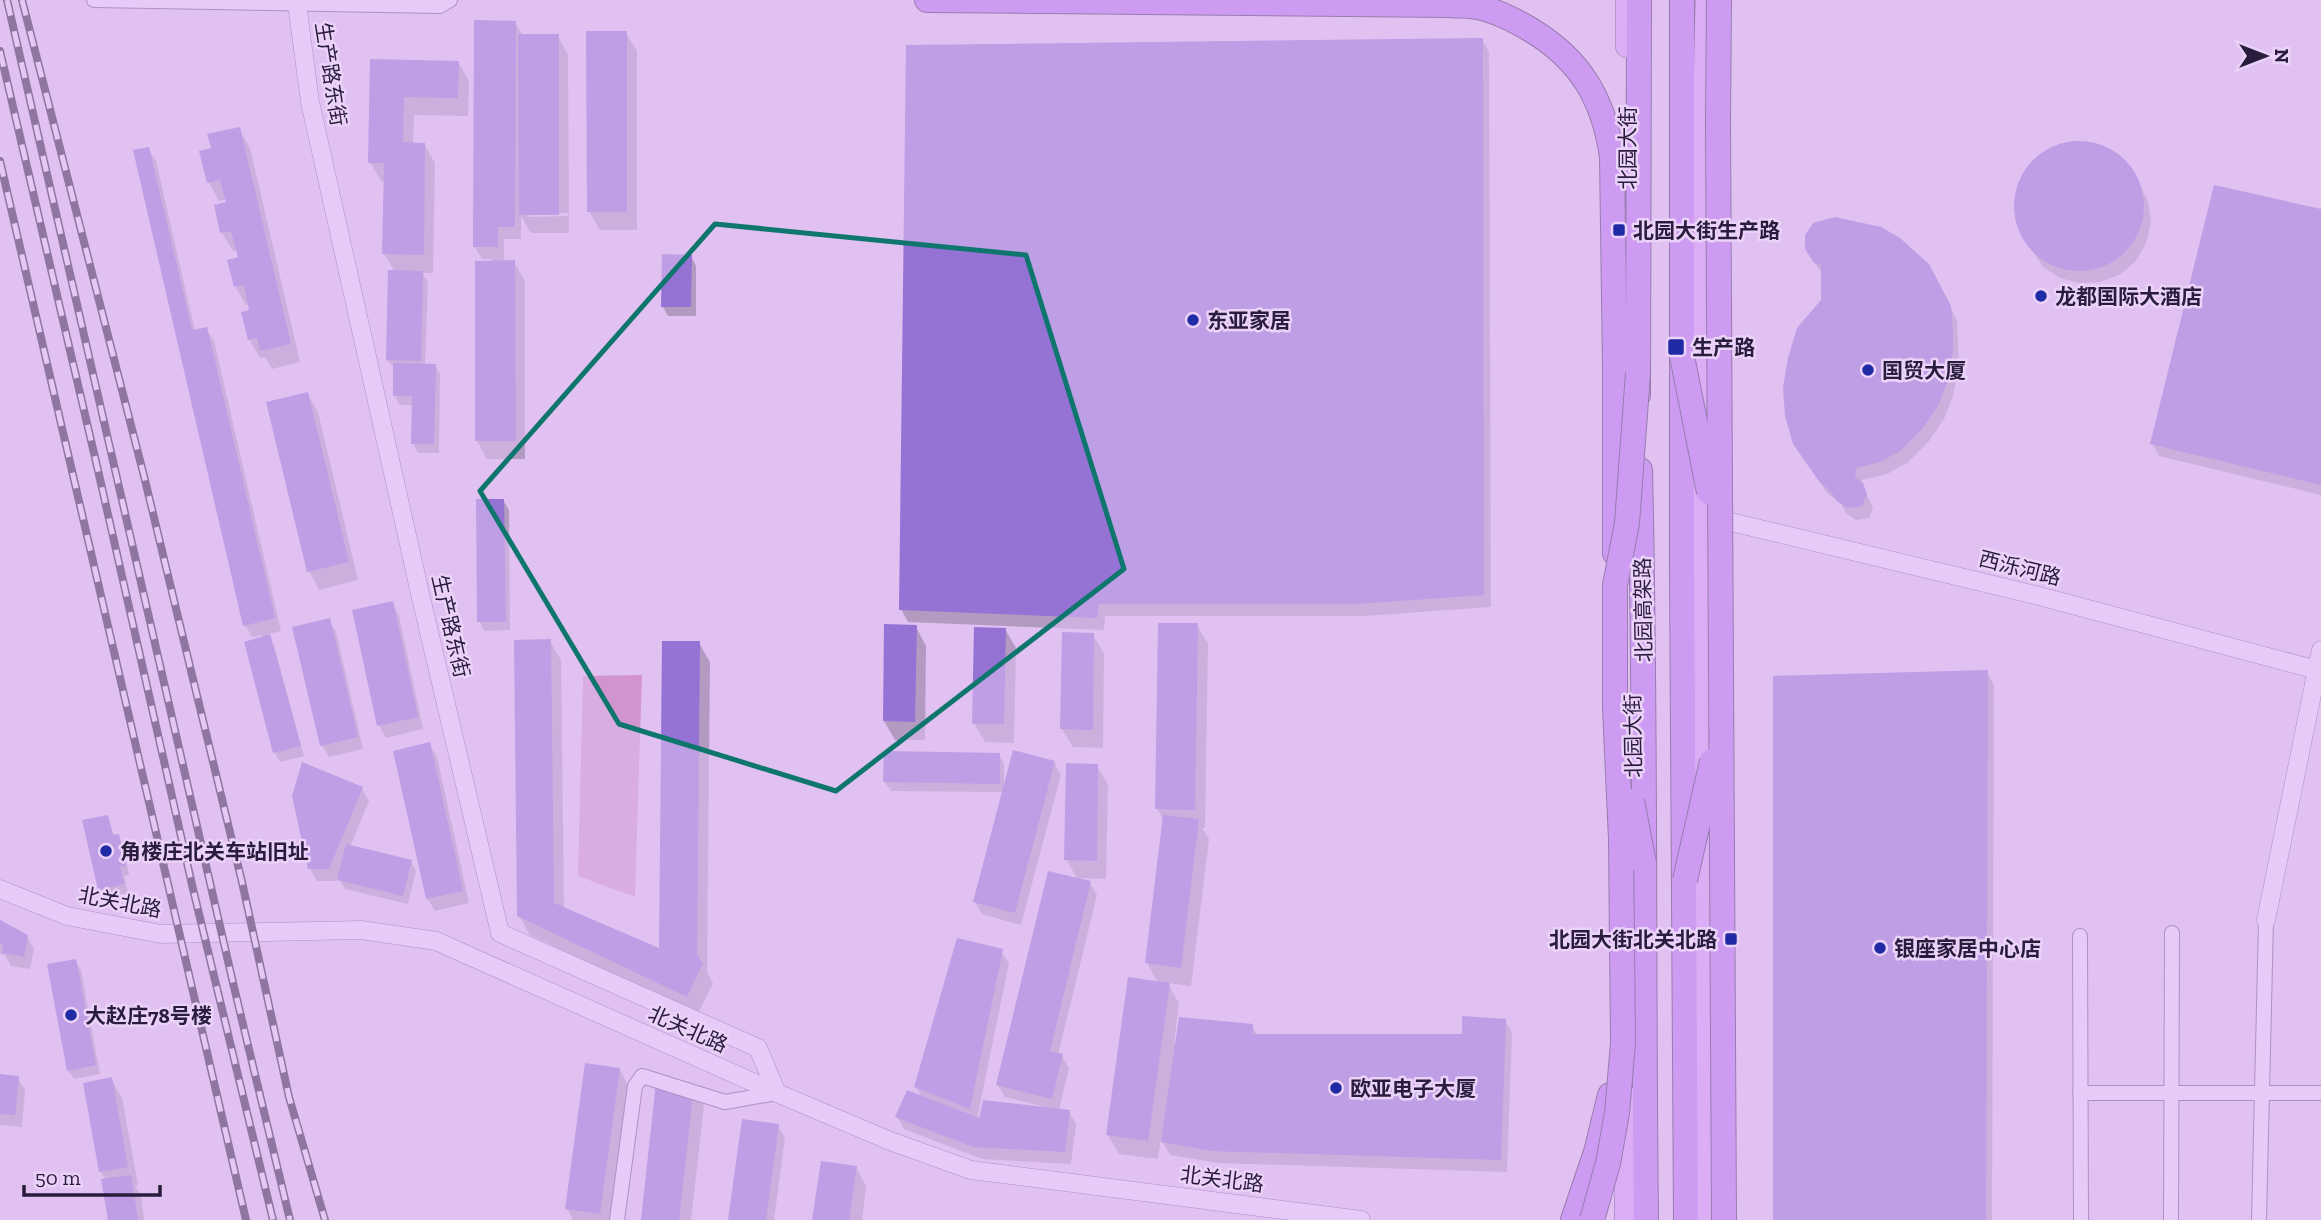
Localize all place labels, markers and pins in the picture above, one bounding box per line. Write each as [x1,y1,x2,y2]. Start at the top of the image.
place label: 北园大街生产路 [1633,218,1780,243]
marker: 北园大街生产路 [1611,222,1627,238]
place label: 龙都国际大酒店 [2055,284,2202,309]
marker: 龙都国际大酒店 [2033,288,2049,304]
place label: 东亚家居 [1207,308,1291,333]
marker: 东亚家居 [1185,312,1201,328]
place label: 生产路 [1692,335,1755,360]
marker: 生产路 [1666,337,1686,357]
place label: 国贸大厦 [1882,358,1966,383]
marker: 国贸大厦 [1860,362,1876,378]
place label: 角楼庄北关车站旧址 [120,839,309,864]
marker: 角楼庄北关车站旧址 [98,843,114,859]
place label: 北园大街北关北路 [1549,927,1717,952]
marker: 北园大街北关北路 [1723,931,1739,947]
place label: 银座家居中心店 [1894,936,2041,961]
marker: 银座家居中心店 [1872,940,1888,956]
place label: 大赵庄78号楼 [85,1003,212,1028]
marker: 大赵庄78号楼 [63,1007,79,1023]
place label: 欧亚电子大厦 [1350,1076,1476,1101]
marker: 欧亚电子大厦 [1328,1080,1344,1096]

